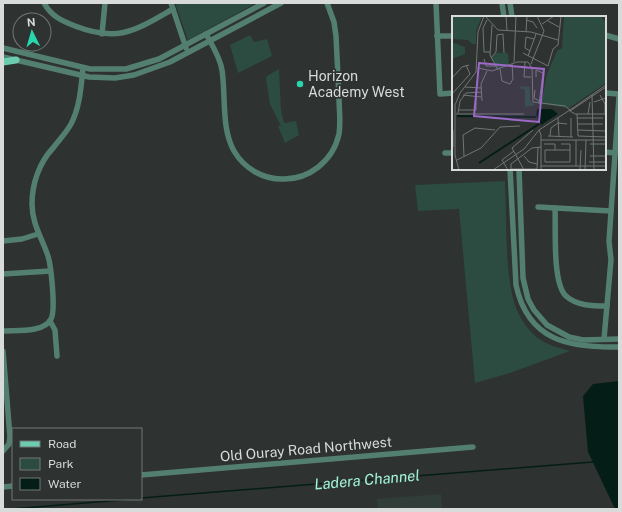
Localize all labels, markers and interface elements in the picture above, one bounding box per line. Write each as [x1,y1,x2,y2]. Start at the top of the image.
north arrow [12,12,52,52]
text: N [26,16,36,28]
inset map [452,16,606,170]
place label: Horizon Academy West [308,68,405,100]
marker: Horizon Academy West [295,79,305,89]
legend [12,428,142,500]
street label: Old Ouray Road Northwest [219,434,393,464]
text: Road [48,437,76,451]
text: Park [48,457,74,471]
water label: Ladera Channel [314,466,420,493]
text: Water [48,477,82,491]

